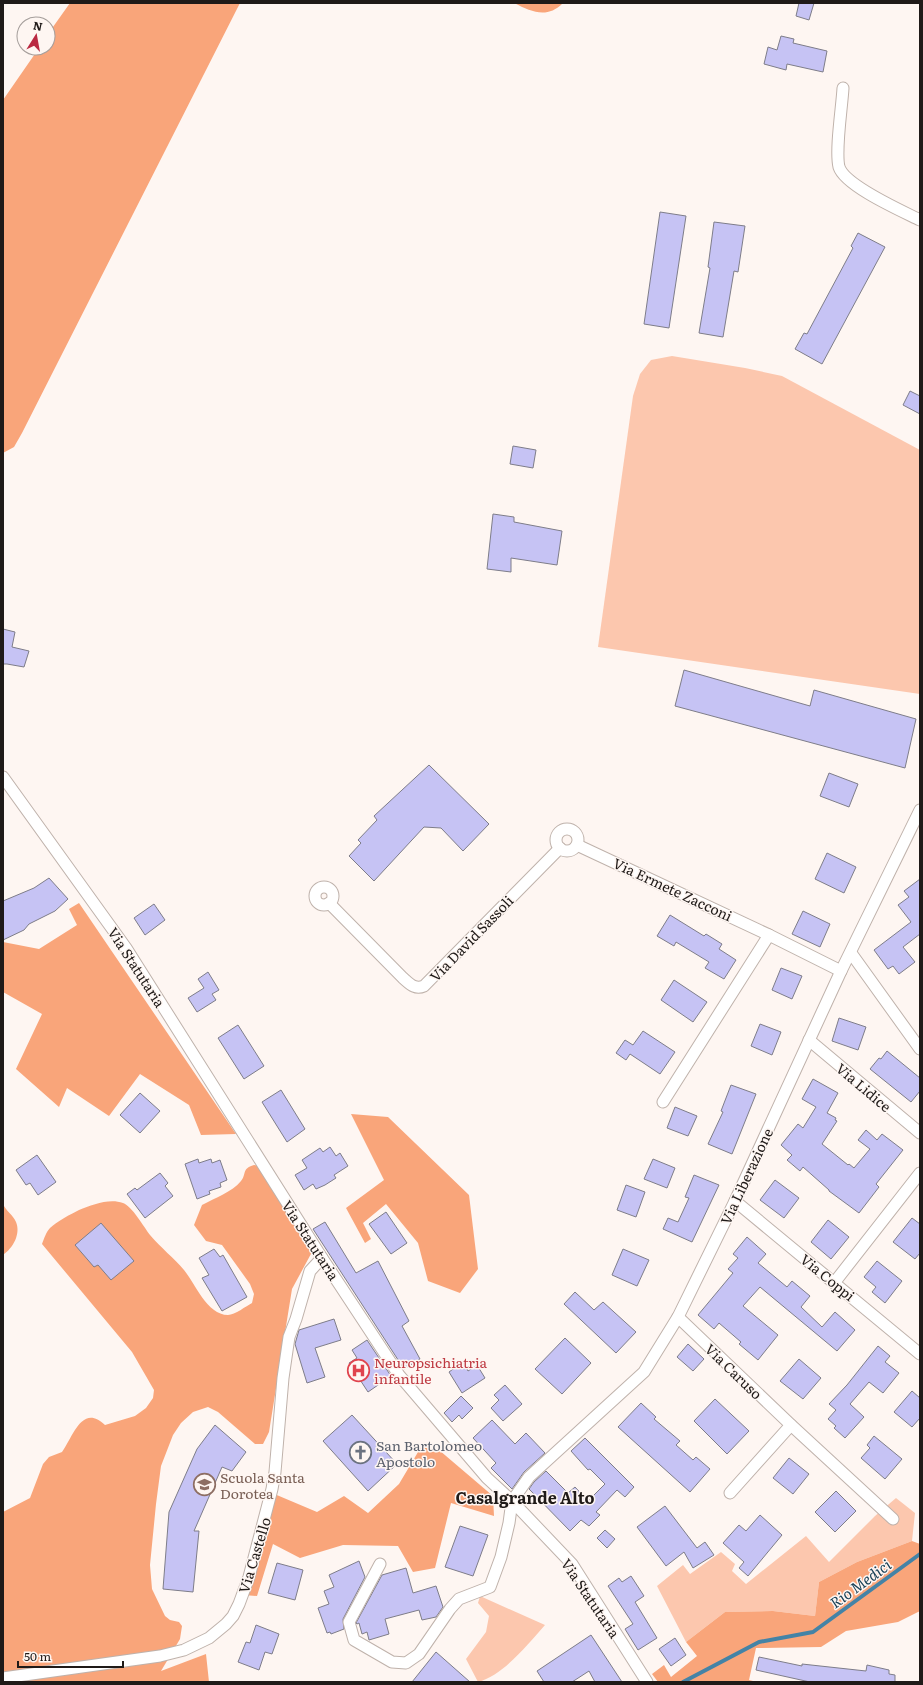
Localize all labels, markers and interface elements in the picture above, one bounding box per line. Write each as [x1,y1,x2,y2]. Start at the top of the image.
north arrow [16,16,56,56]
text: N [32,16,44,34]
street label: Via Ermete Zacconi [610,853,736,926]
street label: Via David Sassoli [425,890,518,986]
street label: Via Statutaria [104,923,171,1011]
street label: Via Lidice [832,1058,896,1116]
street label: Via Liberazione [715,1125,777,1227]
street label: Via Statutaria [278,1196,345,1284]
street label: Via Coppi [797,1249,860,1305]
street label: Via Caruso [701,1339,767,1403]
place label: Neuropsichiatria infantile [374,1352,488,1388]
hospital icon: Neuropsichiatria infantile [345,1357,371,1383]
place label: San Bartolomeo Apostolo [376,1435,482,1471]
church icon: San Bartolomeo Apostolo [347,1440,373,1466]
place label: Scuola Santa Dorotea [220,1467,305,1503]
school or university icon: Scuola Santa Dorotea [191,1472,217,1498]
district label: Casalgrande Alto [456,1485,595,1509]
street label: Via Castello [233,1515,275,1595]
water label: Rio Medici [825,1553,896,1613]
street label: Via Statutaria [557,1554,625,1642]
scale bar [18,1643,123,1669]
text: 50 m [24,1647,51,1665]

